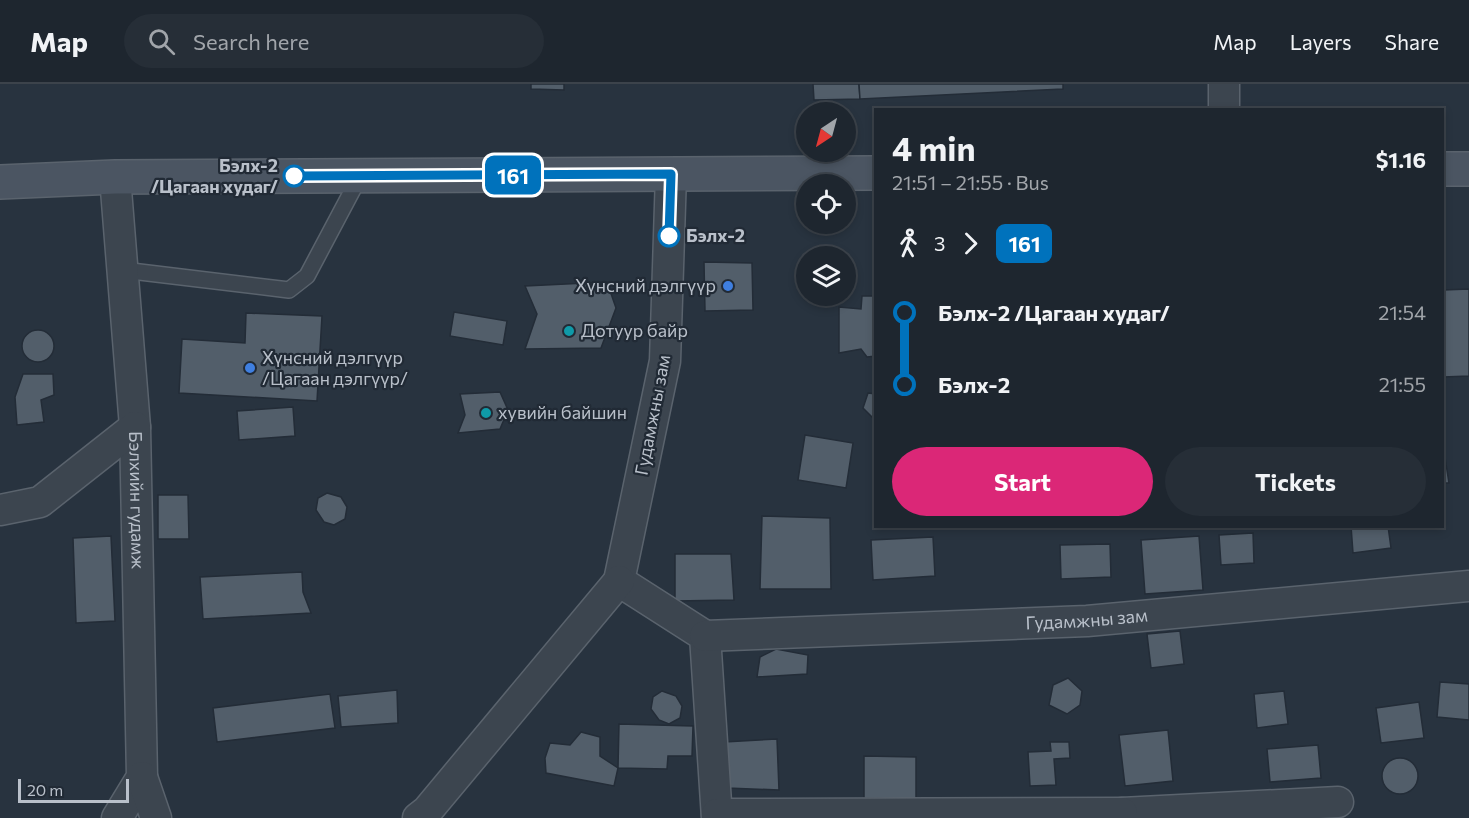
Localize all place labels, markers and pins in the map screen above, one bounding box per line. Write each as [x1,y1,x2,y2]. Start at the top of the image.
place label: Бэлх-2 /Цагаан худаг/ [151,154,278,197]
marker: Бэлх-2 /Цагаан худаг/ [283,165,305,187]
place label: Бэлх-2 [686,224,745,246]
marker: Бэлх-2 [658,225,680,247]
place label: Хүнсний дэлгүүр [575,274,716,296]
marker: Хүнсний дэлгүүр [721,279,735,293]
place label: Дотуур байр [581,319,688,341]
marker: Дотуур байр [562,324,576,338]
place label: Хүнсний дэлгүүр /Цагаан дэлгүүр/ [262,346,408,389]
marker: Хүнсний дэлгүүр /Цагаан дэлгүүр/ [243,361,257,375]
place label: хувийн байшин [498,401,627,423]
marker: хувийн байшин [479,406,493,420]

